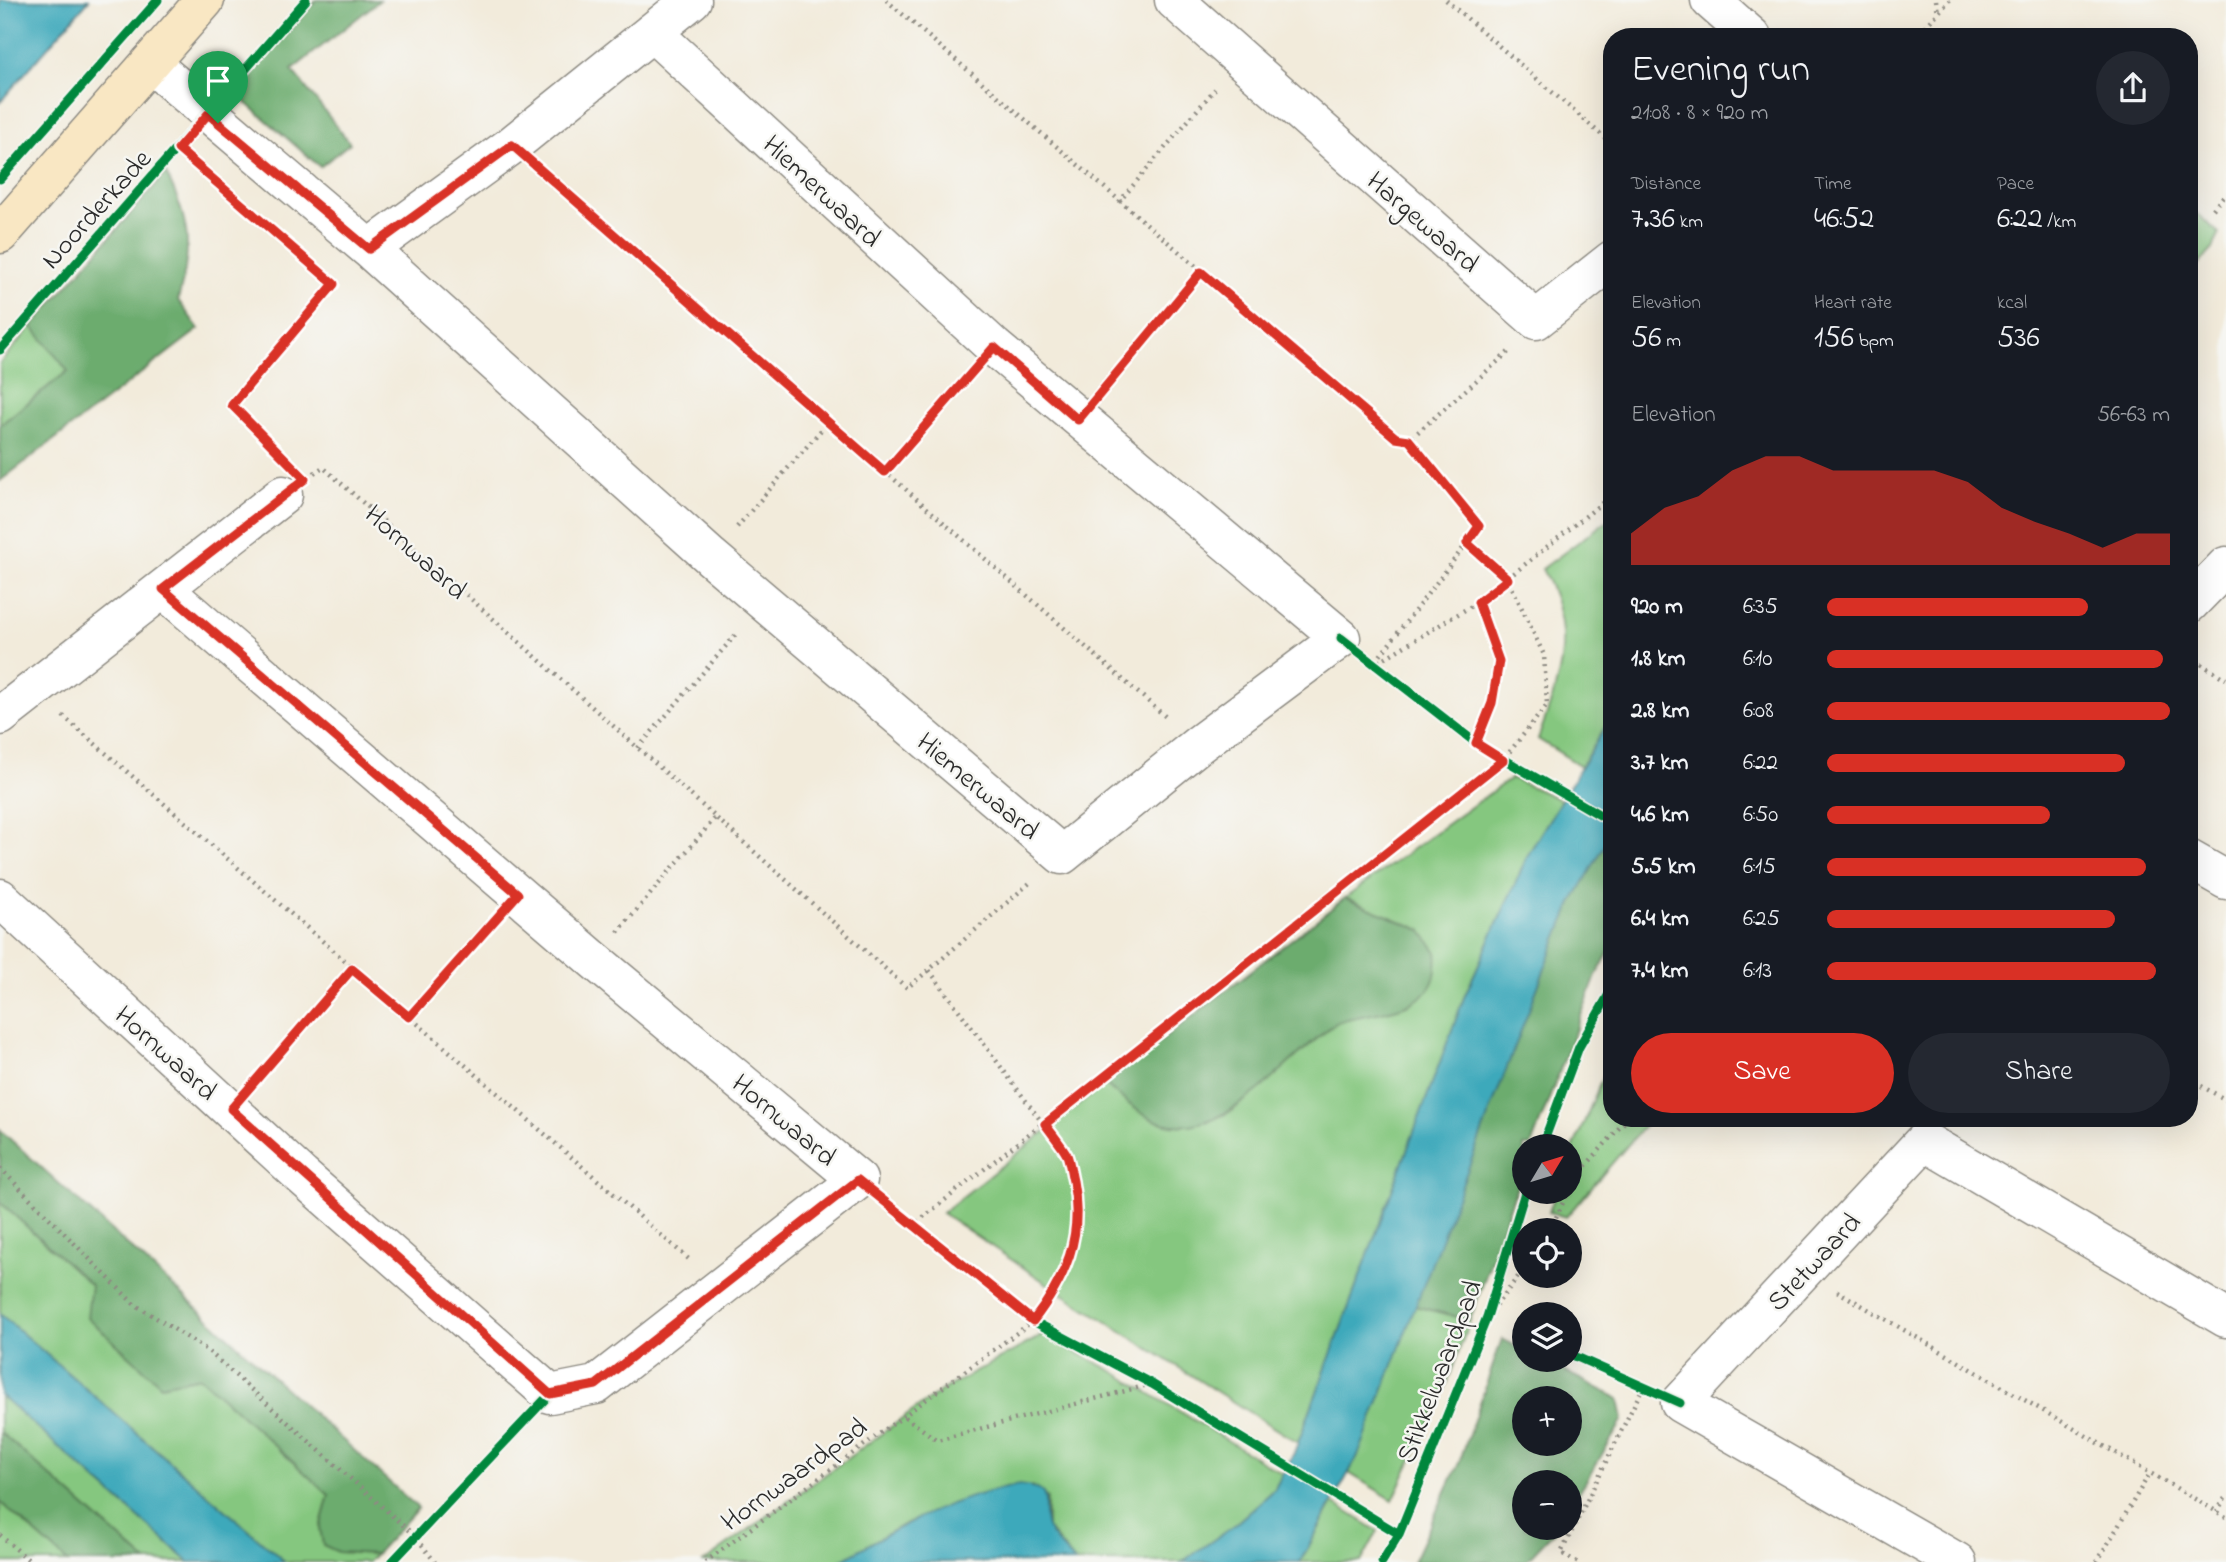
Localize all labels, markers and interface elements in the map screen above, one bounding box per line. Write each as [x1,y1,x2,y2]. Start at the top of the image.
text: Evening run [1631,43,1810,99]
pin [188,51,248,123]
button: share [2096,51,2170,125]
icon: arrive [199,62,237,100]
text: 21:08 · 8 × 920 m [1631,97,1768,130]
street label: Hiemerwaard [752,126,890,259]
street label: Noorderkade [32,141,163,280]
street label: Hargewaard [1356,163,1488,285]
text: Distance [1631,171,1701,198]
text: Time [1814,171,1852,198]
text: Pace [1997,171,2034,198]
text: 7.36 [1631,198,1675,242]
text: 46:52 [1814,198,1874,242]
text: 6:22 [1997,198,2043,242]
text: km [1675,209,1703,236]
text: /km [2043,209,2076,236]
text: Elevation [1631,290,1701,317]
text: Heart rate [1814,290,1892,317]
text: kcal [1997,290,2027,317]
text: 56 [1631,317,1661,361]
text: 156 [1814,317,1854,361]
text: 536 [1997,317,2040,361]
text: m [1661,328,1681,355]
text: bpm [1854,328,1894,355]
text: Elevation [1631,399,1716,432]
text: 56–63 m [2097,399,2170,432]
street label: Hornwaard [354,496,476,611]
text: 920 m [1631,591,1683,624]
text: 6:35 [1743,591,1778,624]
text: 1.8 km [1631,643,1685,676]
text: 6:10 [1743,643,1772,676]
text: 2.8 km [1631,695,1689,728]
text: 6:08 [1743,695,1774,728]
street label: Hiemerwaard [906,724,1048,852]
text: 3.7 km [1631,747,1688,780]
text: 6:22 [1743,747,1778,780]
text: 4.6 km [1631,799,1689,832]
text: 6:50 [1743,799,1778,832]
text: 5.5 km [1631,851,1696,884]
text: 6:15 [1743,851,1776,884]
text: 6.4 km [1631,903,1689,936]
text: 6:25 [1743,903,1780,936]
text: 7.4 km [1631,955,1688,988]
text: 6:13 [1743,955,1772,988]
street label: Hornwaard [104,997,226,1112]
button: Save [1631,1033,1894,1113]
button: Share [1908,1033,2170,1113]
street label: Hornwaard [721,1065,845,1178]
north arrow [1512,1134,1582,1204]
map controls [1512,1134,1582,1540]
street label: Stetwaard [1759,1204,1872,1322]
button: locate [1512,1218,1582,1288]
street label: Stikkelwaardpad [1387,1274,1495,1470]
button: layers [1512,1302,1582,1372]
button: + [1512,1386,1582,1456]
street label: Hornwaardpad [713,1408,877,1543]
button: − [1512,1470,1582,1540]

